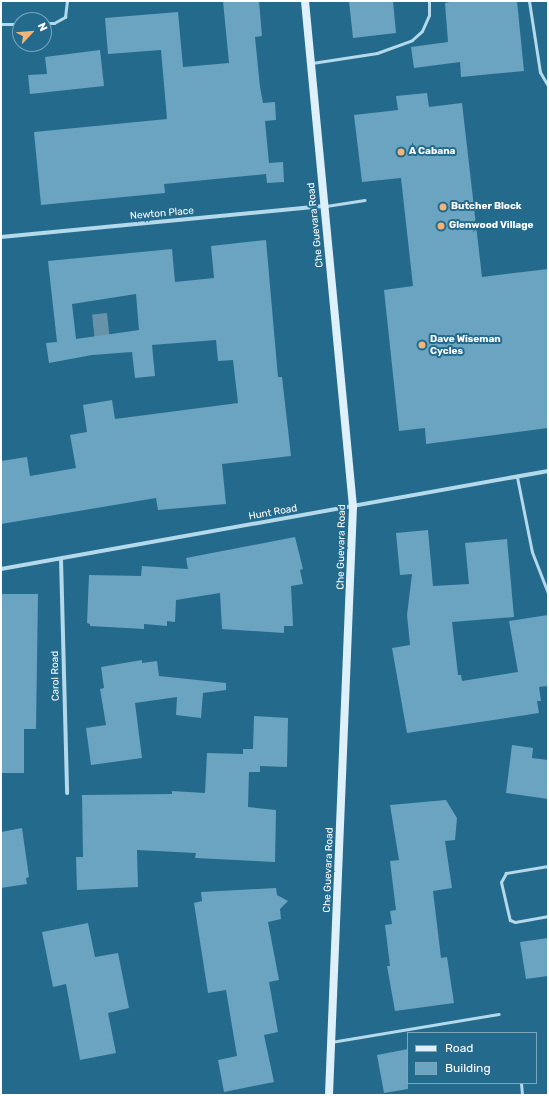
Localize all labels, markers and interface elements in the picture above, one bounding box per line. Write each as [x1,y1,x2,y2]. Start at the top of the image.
north arrow [12,12,52,52]
text: N [35,21,50,33]
place label: A Cabana [409,146,456,158]
marker: A Cabana [396,147,406,157]
street label: Che Guevara Road [306,182,326,268]
place label: Butcher Block [451,201,522,213]
marker: Butcher Block [438,202,448,212]
street label: Newton Place [130,205,194,223]
place label: Glenwood Village [449,220,534,232]
marker: Glenwood Village [436,221,446,231]
place label: Dave Wiseman Cycles [430,333,501,356]
marker: Dave Wiseman Cycles [417,340,427,350]
street label: Hunt Road [248,503,298,523]
street label: Che Guevara Road [335,504,349,590]
street label: Carol Road [50,651,62,701]
street label: Che Guevara Road [322,827,336,913]
legend [407,1032,537,1084]
text: Road [445,1041,473,1055]
text: Building [445,1061,491,1075]

